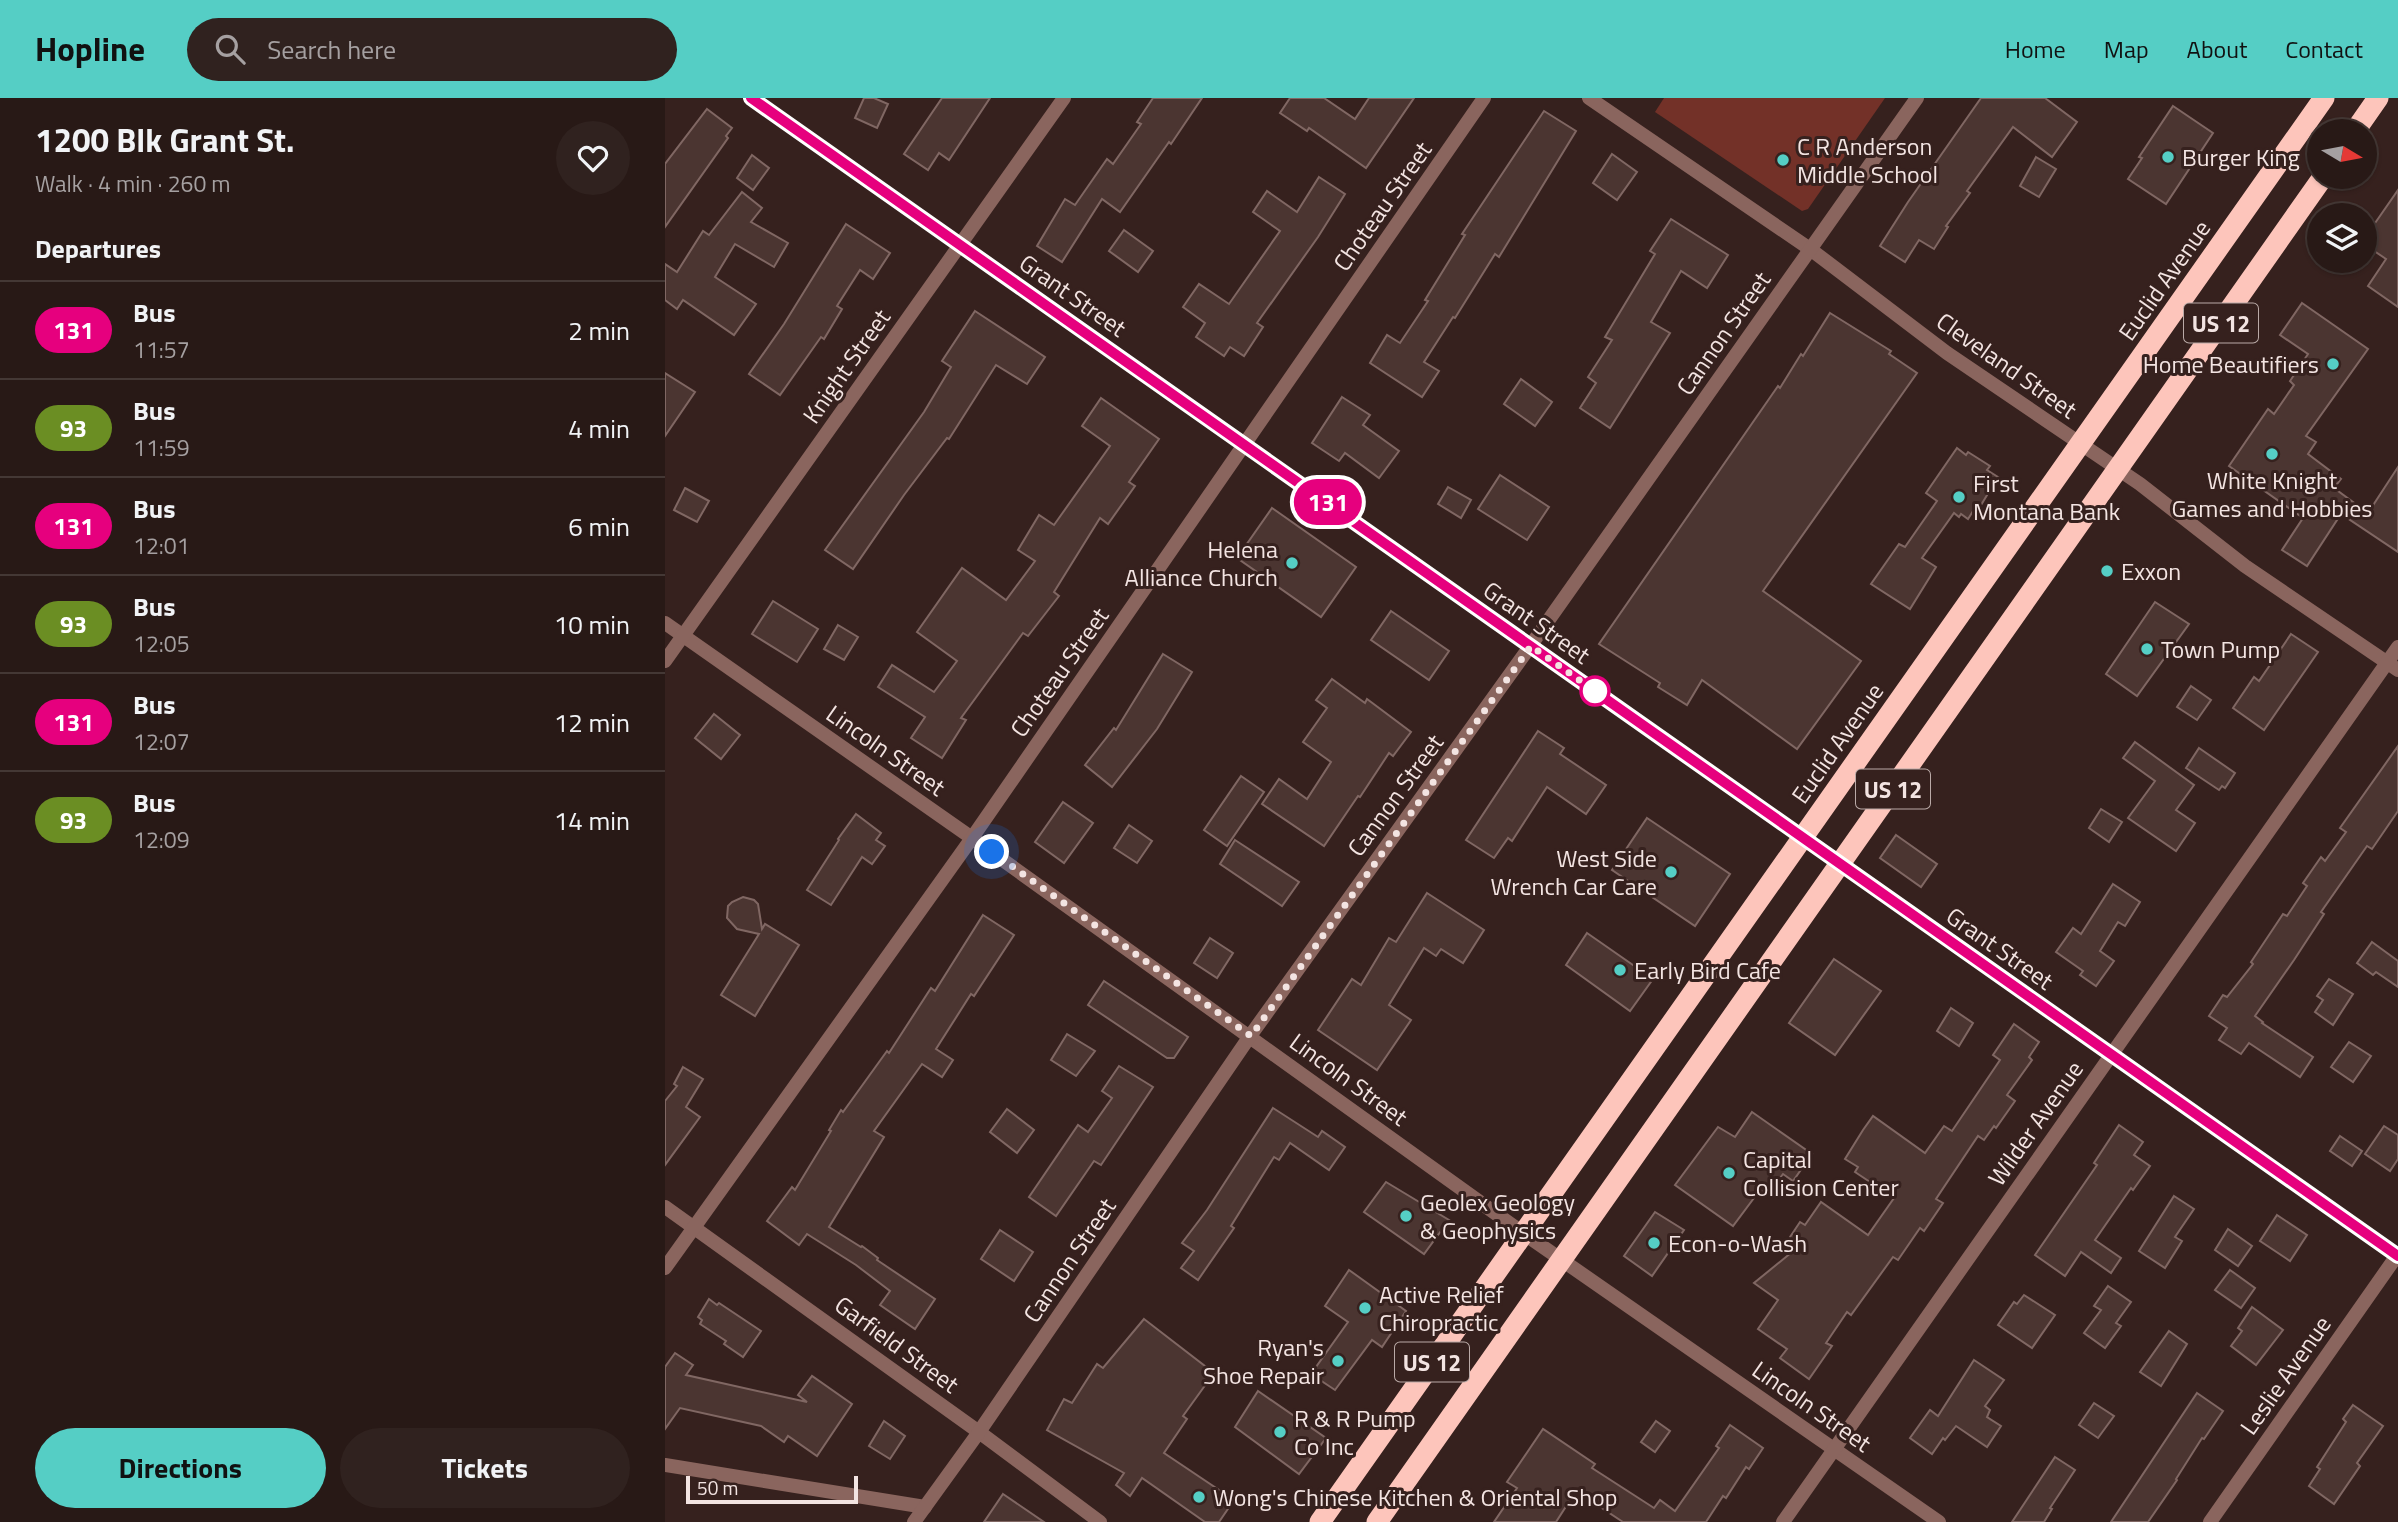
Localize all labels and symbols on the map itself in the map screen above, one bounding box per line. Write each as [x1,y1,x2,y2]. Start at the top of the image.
north arrow [2307,119,2377,189]
place label: C R Anderson Middle School [1797,128,1938,192]
street label: Choteau Street [1324,133,1440,278]
place label: Burger King [2182,139,2300,175]
marker: Burger King [2160,149,2176,165]
marker: C R Anderson Middle School [1775,152,1791,168]
street label: Euclid Avenue [2109,212,2219,348]
street label: Grant Street [1012,245,1134,345]
street label: Cannon Street [1667,263,1779,402]
street label: Knight Street [793,301,899,431]
street label: Cleveland Street [1929,303,2085,427]
road number: US 12 [2184,304,2258,342]
place label: Home Beautifiers [2143,346,2319,382]
marker: Home Beautifiers [2325,356,2341,372]
marker: White Knight Games and Hobbies [2264,446,2280,462]
place label: White Knight Games and Hobbies [2172,462,2372,526]
place label: First Montana Bank [1973,465,2121,529]
line badge: 131 [1288,479,1368,525]
marker: First Montana Bank [1951,489,1967,505]
place label: Helena Alliance Church [1125,531,1278,595]
place label: Exxon [2121,553,2181,589]
marker: Helena Alliance Church [1284,555,1300,571]
marker: Exxon [2099,563,2115,579]
street label: Grant Street [1476,572,1598,672]
street label: Choteau Street [1001,599,1117,744]
place label: Town Pump [2161,631,2280,667]
marker: Town Pump [2139,641,2155,657]
street label: Euclid Avenue [1782,675,1892,811]
unlabelled marker [1580,676,1610,706]
street label: Lincoln Street [819,696,953,805]
street label: Cannon Street [1338,726,1452,864]
road number: US 12 [1856,769,1930,808]
your location [974,834,1009,869]
place label: West Side Wrench Car Care [1490,840,1657,904]
marker: West Side Wrench Car Care [1663,864,1679,880]
street label: Grant Street [1939,898,2061,998]
place label: Early Bird Cafe [1634,952,1781,988]
marker: Early Bird Cafe [1612,962,1628,978]
street label: Lincoln Street [1283,1024,1416,1135]
street label: Wilder Avenue [1979,1053,2091,1193]
place label: Capital Collision Center [1743,1141,1899,1205]
marker: Capital Collision Center [1721,1165,1737,1181]
place label: Geolex Geology & Geophysics [1420,1184,1575,1248]
street label: Cannon Street [1014,1190,1124,1330]
marker: Geolex Geology & Geophysics [1398,1208,1414,1224]
place label: Econ-o-Wash [1668,1225,1807,1261]
marker: Econ-o-Wash [1646,1235,1662,1251]
place label: Active Relief Chiropractic [1379,1276,1504,1340]
street label: Garfield Street [827,1287,967,1402]
marker: Active Relief Chiropractic [1357,1300,1373,1316]
street label: Leslie Avenue [2231,1308,2339,1442]
place label: Ryan's Shoe Repair [1203,1329,1324,1393]
road number: US 12 [1395,1343,1469,1382]
street label: Lincoln Street [1745,1352,1879,1461]
marker: Ryan's Shoe Repair [1330,1353,1346,1369]
place label: R & R Pump Co Inc [1294,1400,1416,1464]
marker: R & R Pump Co Inc [1272,1424,1288,1440]
scale bar [686,1473,857,1505]
place label: Wong's Chinese Kitchen & Oriental Shop [1213,1479,1617,1515]
marker: Wong's Chinese Kitchen & Oriental Shop [1191,1489,1207,1505]

